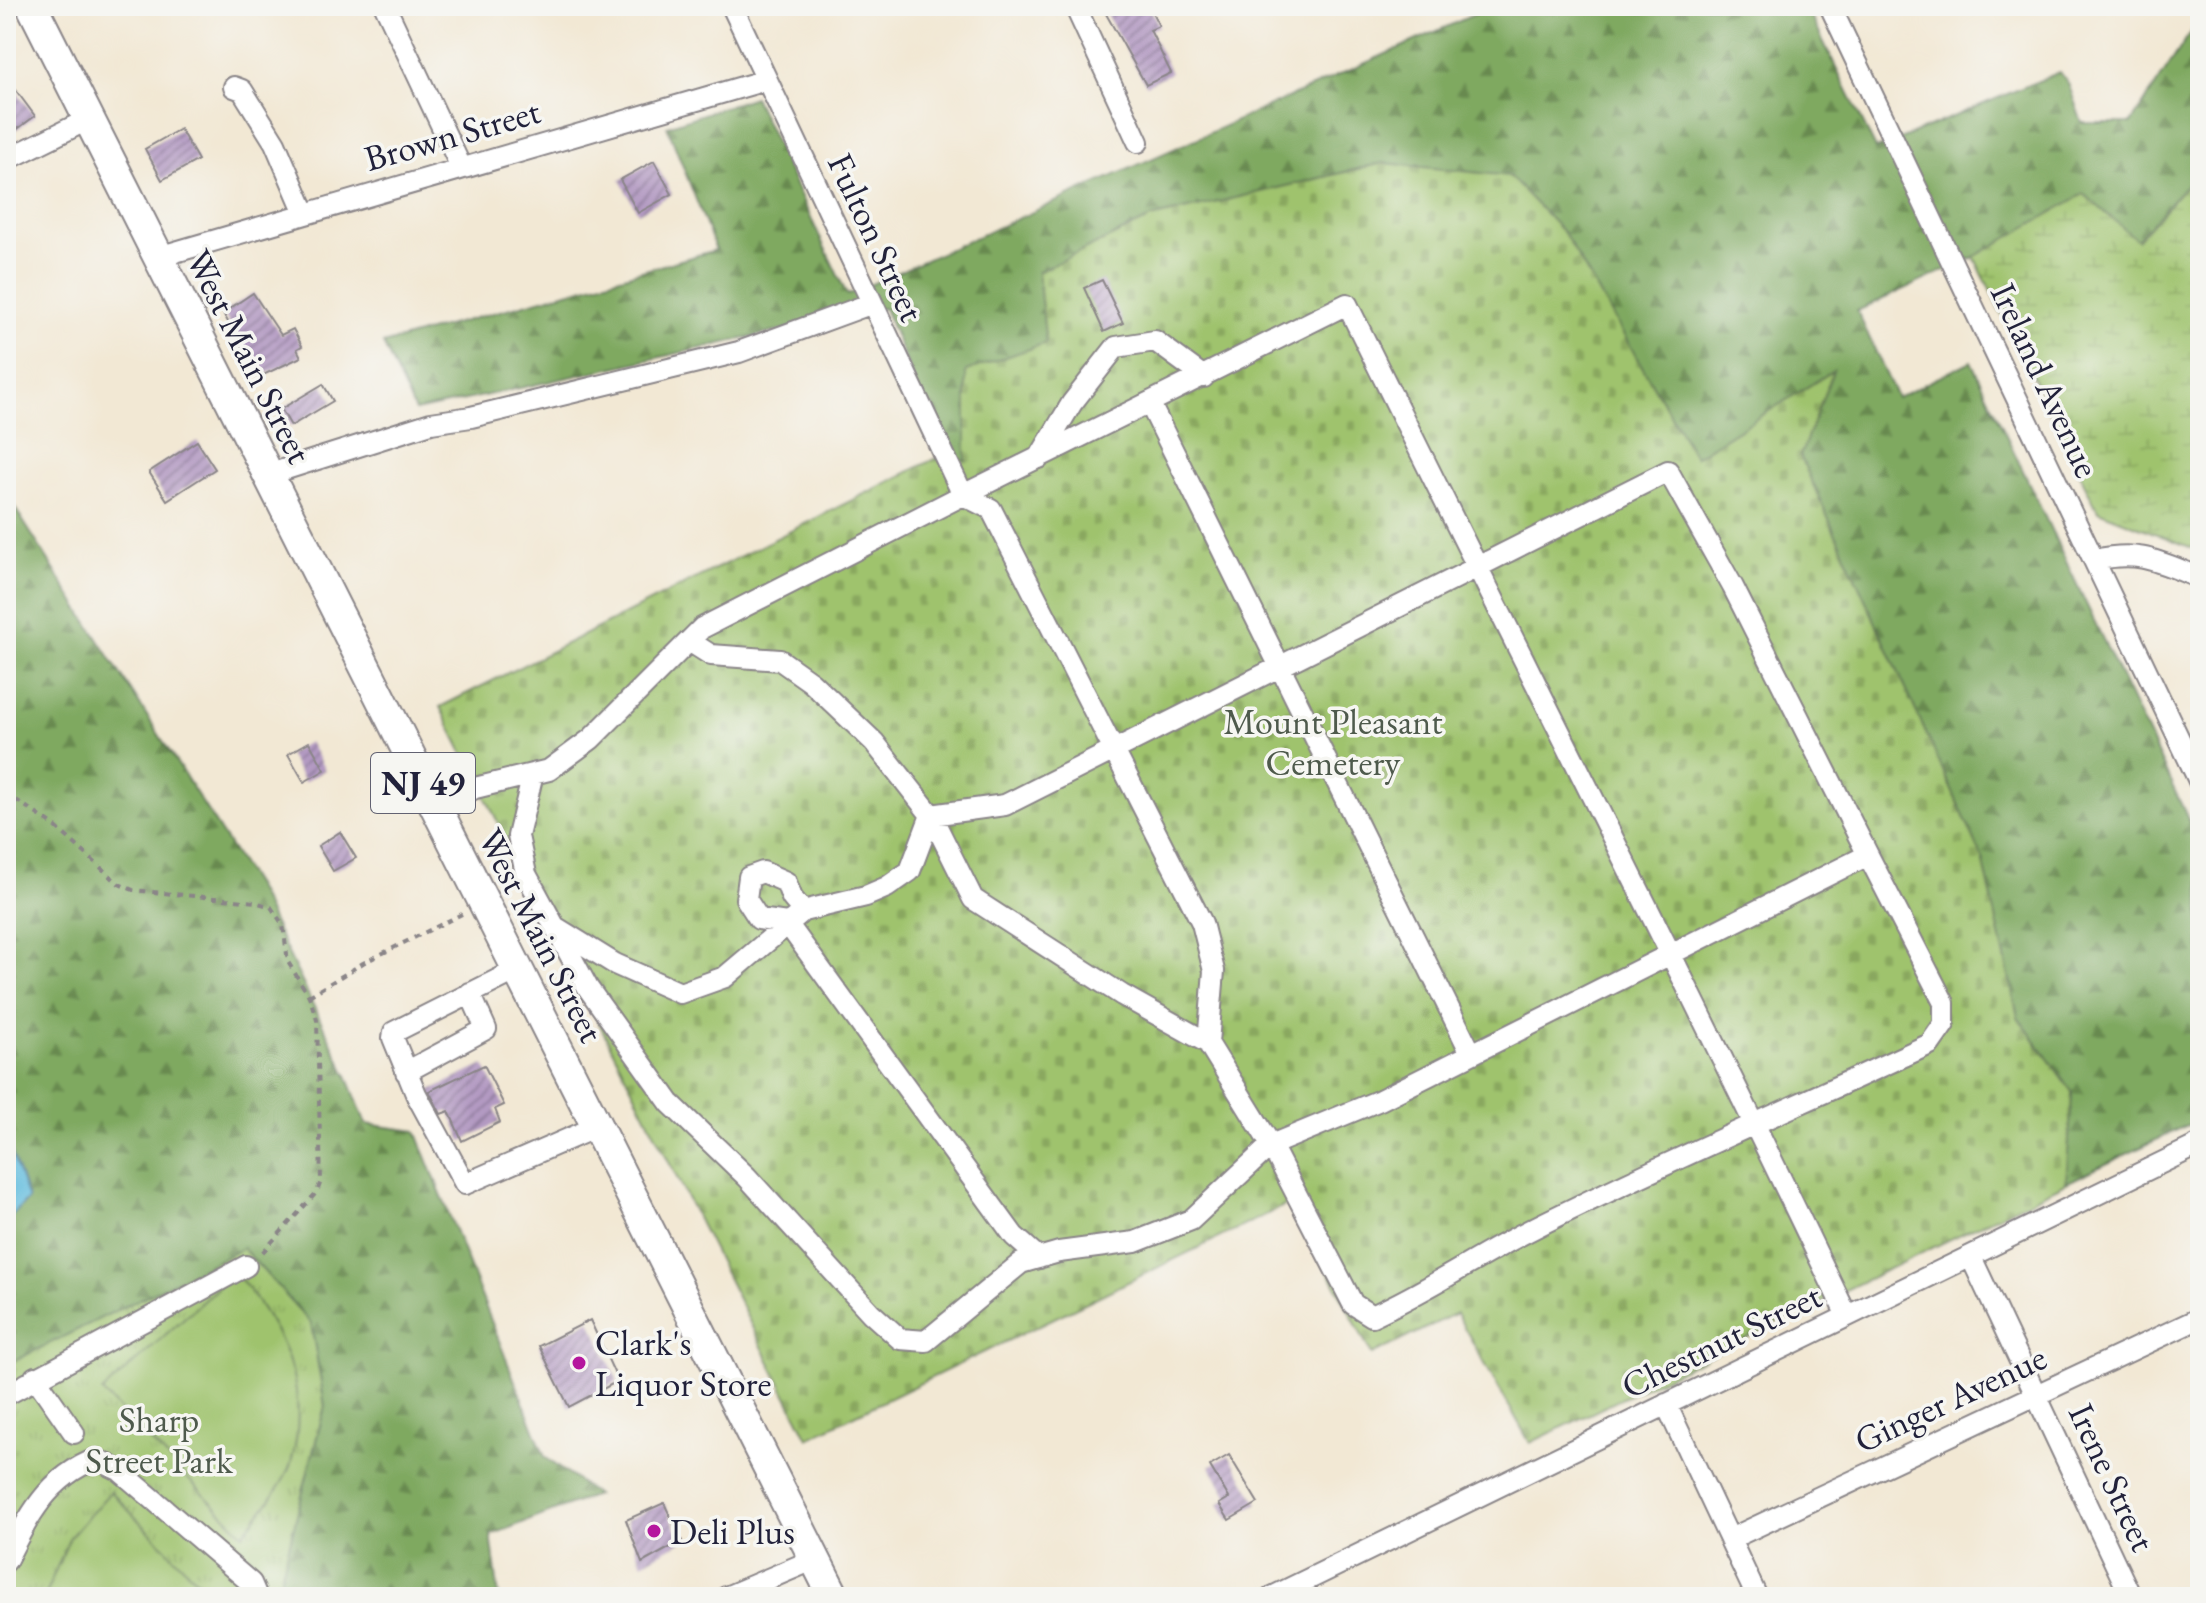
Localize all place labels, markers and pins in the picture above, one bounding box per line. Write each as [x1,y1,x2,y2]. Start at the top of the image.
place label: Clark's Liquor Store [595,1319,772,1407]
marker: Clark's Liquor Store [570,1354,588,1372]
place label: Deli Plus [670,1508,795,1555]
marker: Deli Plus [645,1522,663,1540]

